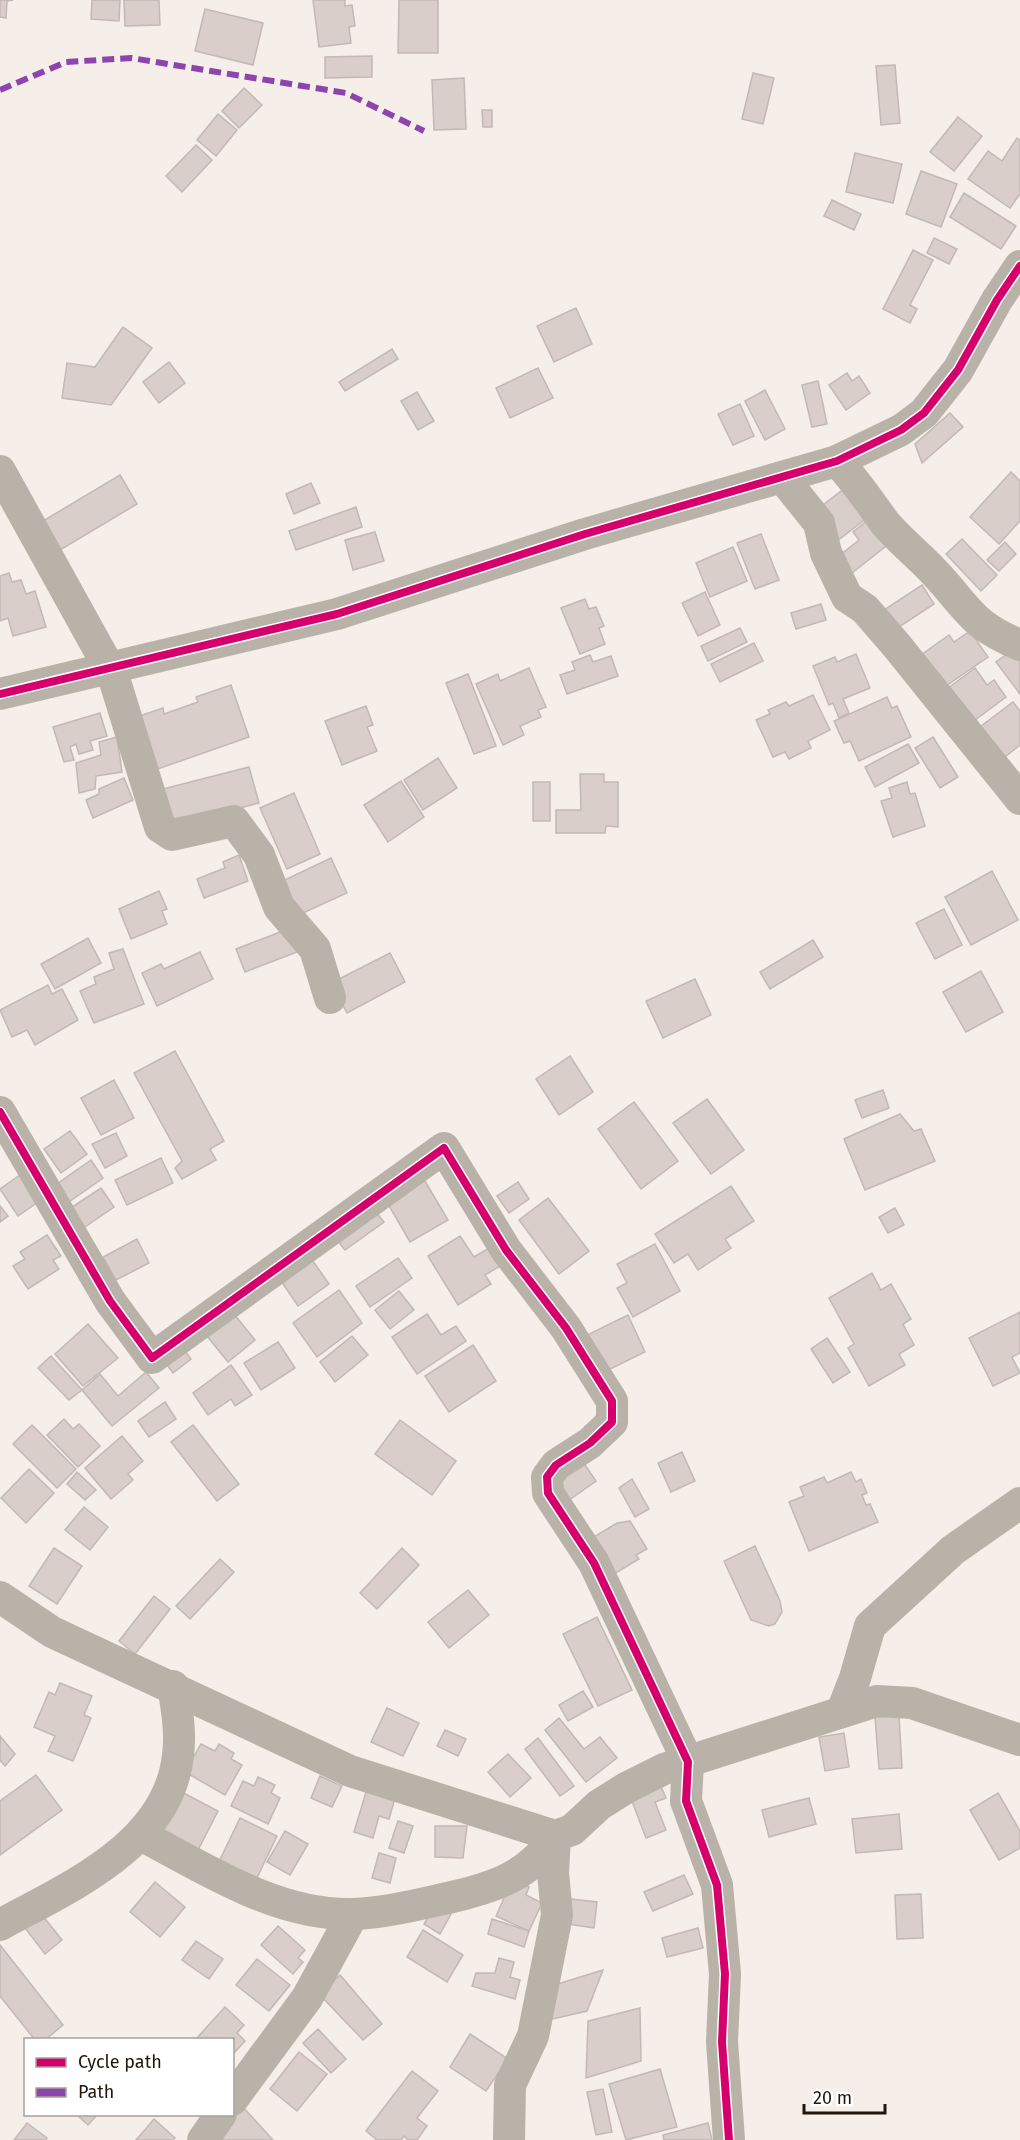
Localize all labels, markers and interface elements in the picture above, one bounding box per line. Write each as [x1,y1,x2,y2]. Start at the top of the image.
legend [24,2038,234,2116]
text: Cycle path [78,2051,162,2073]
scale bar [804,2077,885,2115]
text: Path [78,2081,114,2103]
text: 20 m [813,2087,852,2109]

